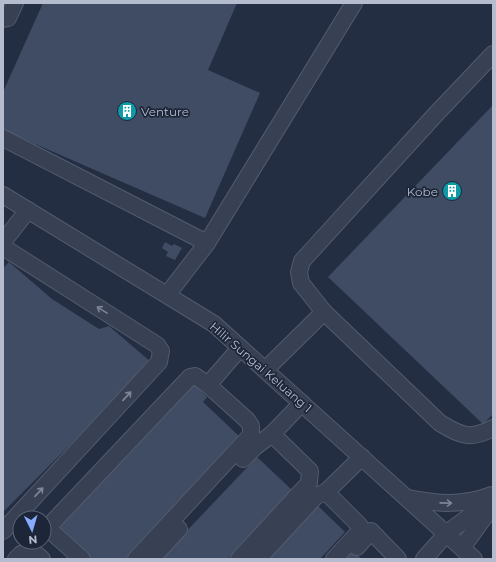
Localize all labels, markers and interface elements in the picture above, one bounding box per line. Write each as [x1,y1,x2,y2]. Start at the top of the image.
building icon: Venture [116,100,138,122]
place label: Venture [141,104,189,119]
building icon: Kobe [441,180,463,202]
place label: Kobe [407,184,438,199]
one-way arrow [97,306,108,314]
street label: Hilir Sungai Keluang 1 [207,319,315,415]
one-way arrow [122,392,131,402]
one-way arrow [34,487,44,497]
one-way arrow [439,499,452,507]
north arrow [12,510,52,550]
text: N [28,533,38,547]

